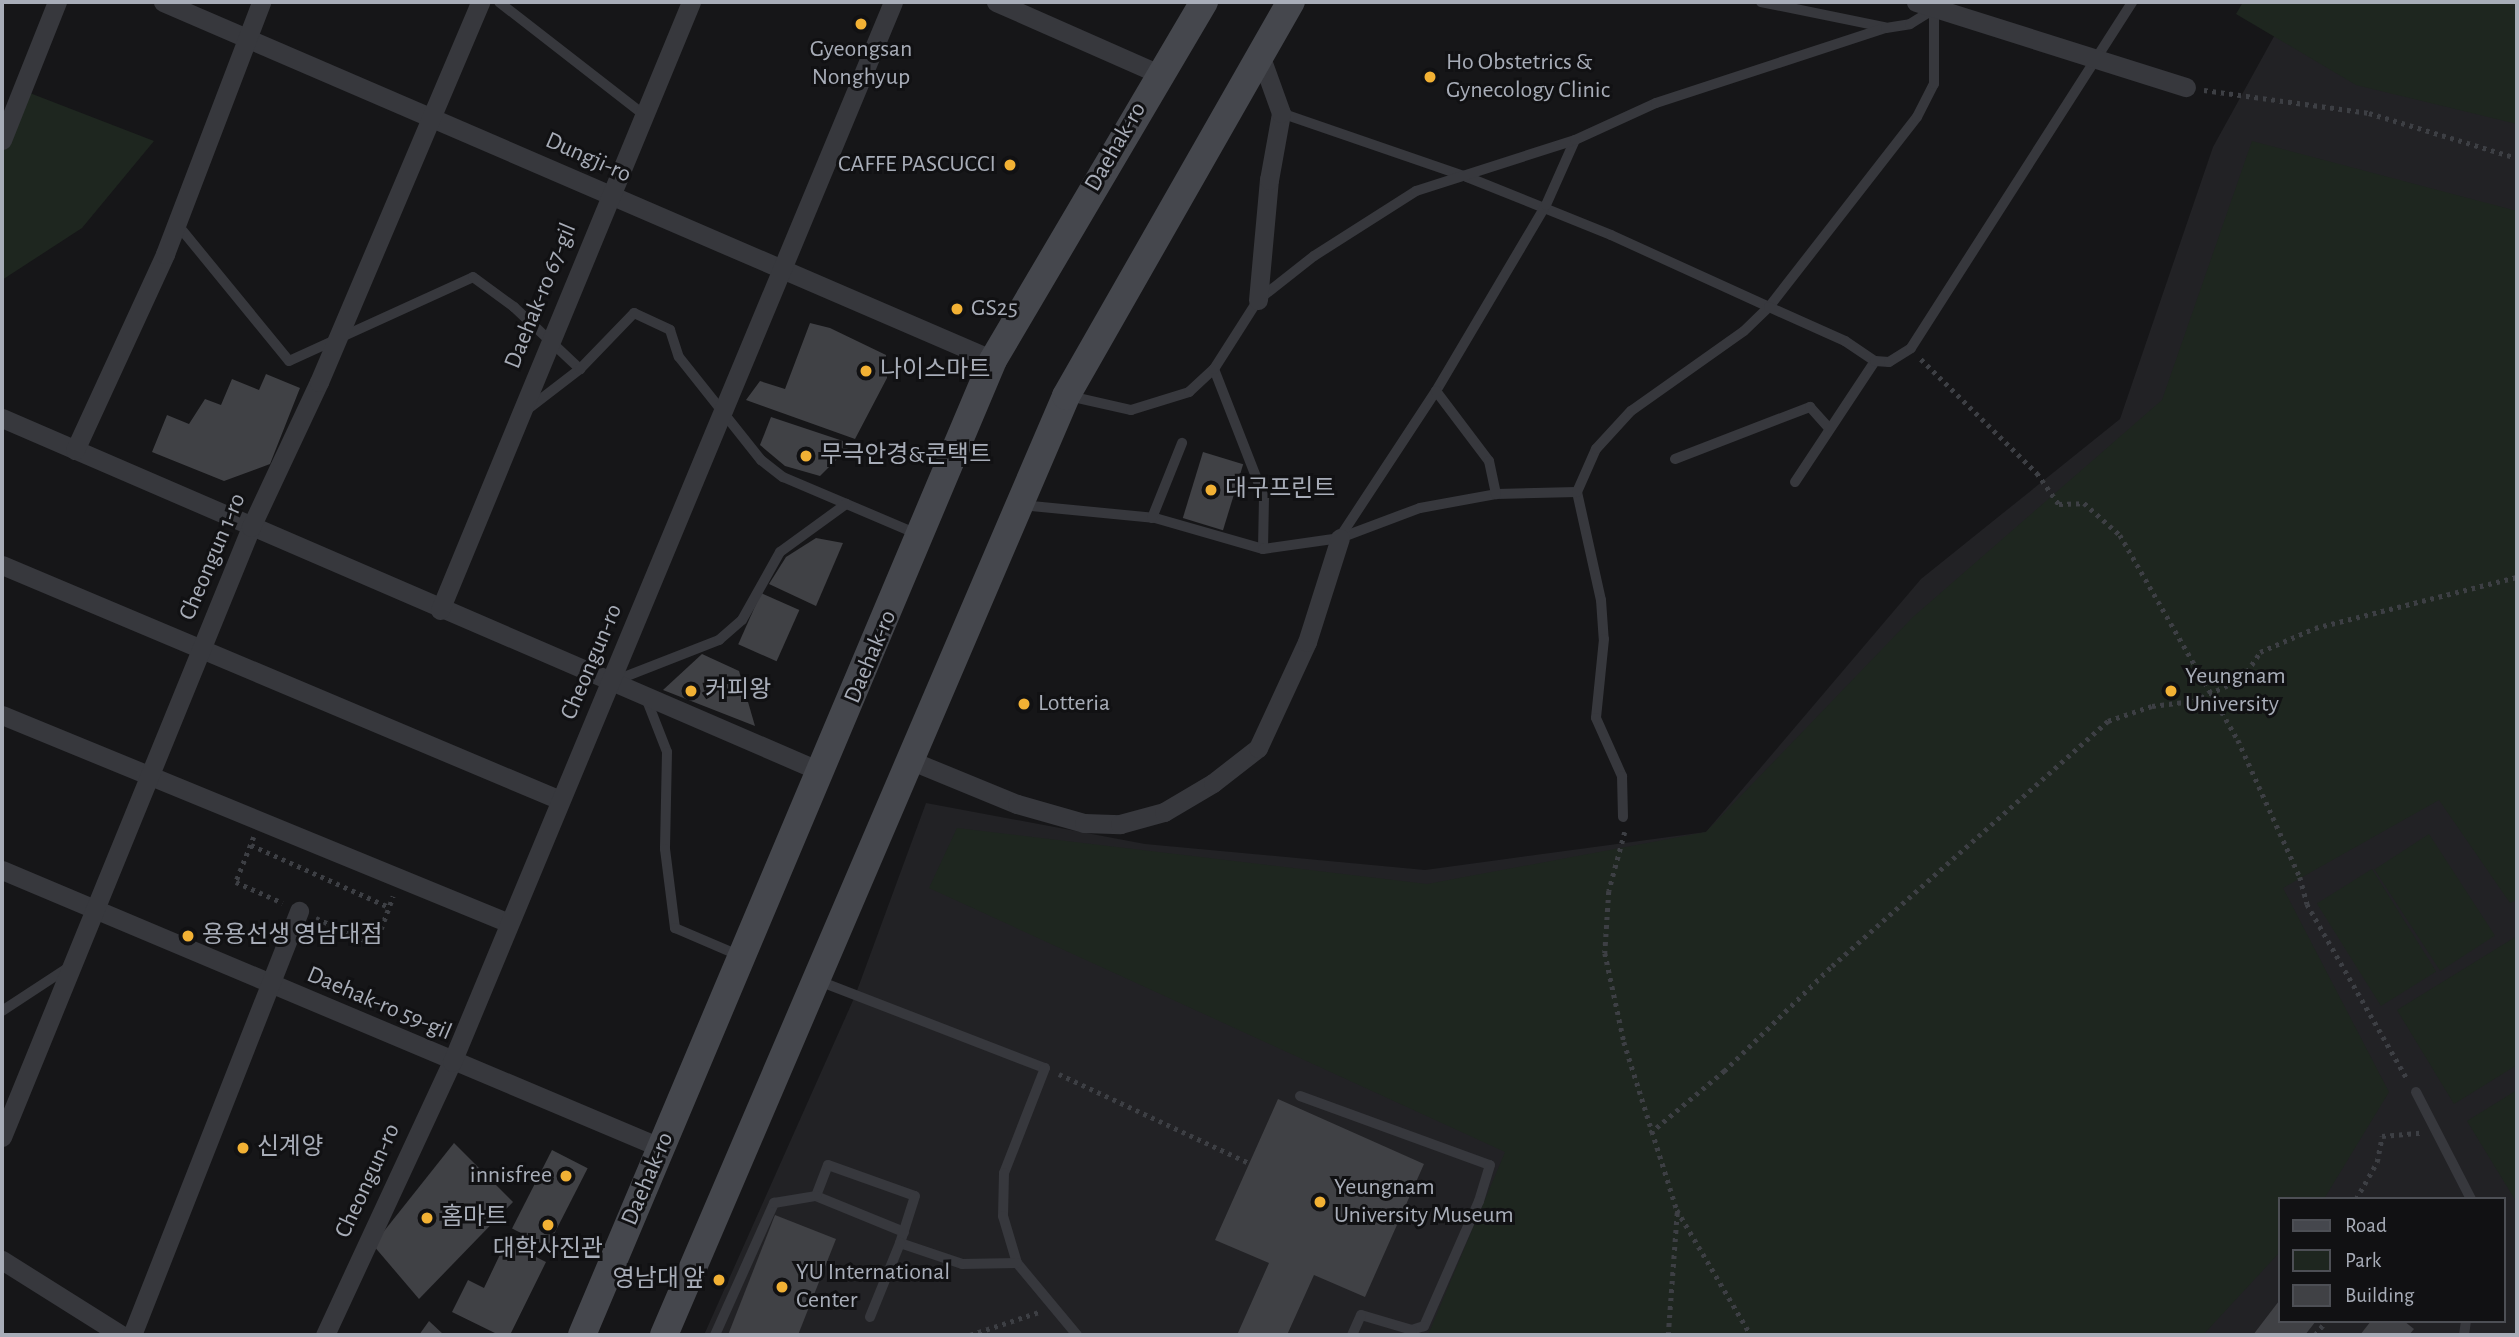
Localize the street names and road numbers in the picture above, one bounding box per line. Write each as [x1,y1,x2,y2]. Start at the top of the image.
street label: Daehak-ro [1079,97,1153,197]
street label: Dungji-ro [541,126,635,190]
street label: Daehak-ro 67-gil [499,219,583,373]
street label: Cheongun 1-ro [173,489,253,625]
street label: Cheongun-ro [555,600,629,724]
street label: Daehak-ro [839,606,903,708]
street label: Daehak-ro 59-gil [302,961,456,1047]
street label: Cheongun-ro [329,1119,407,1243]
street label: Daehak-ro [616,1128,680,1230]

